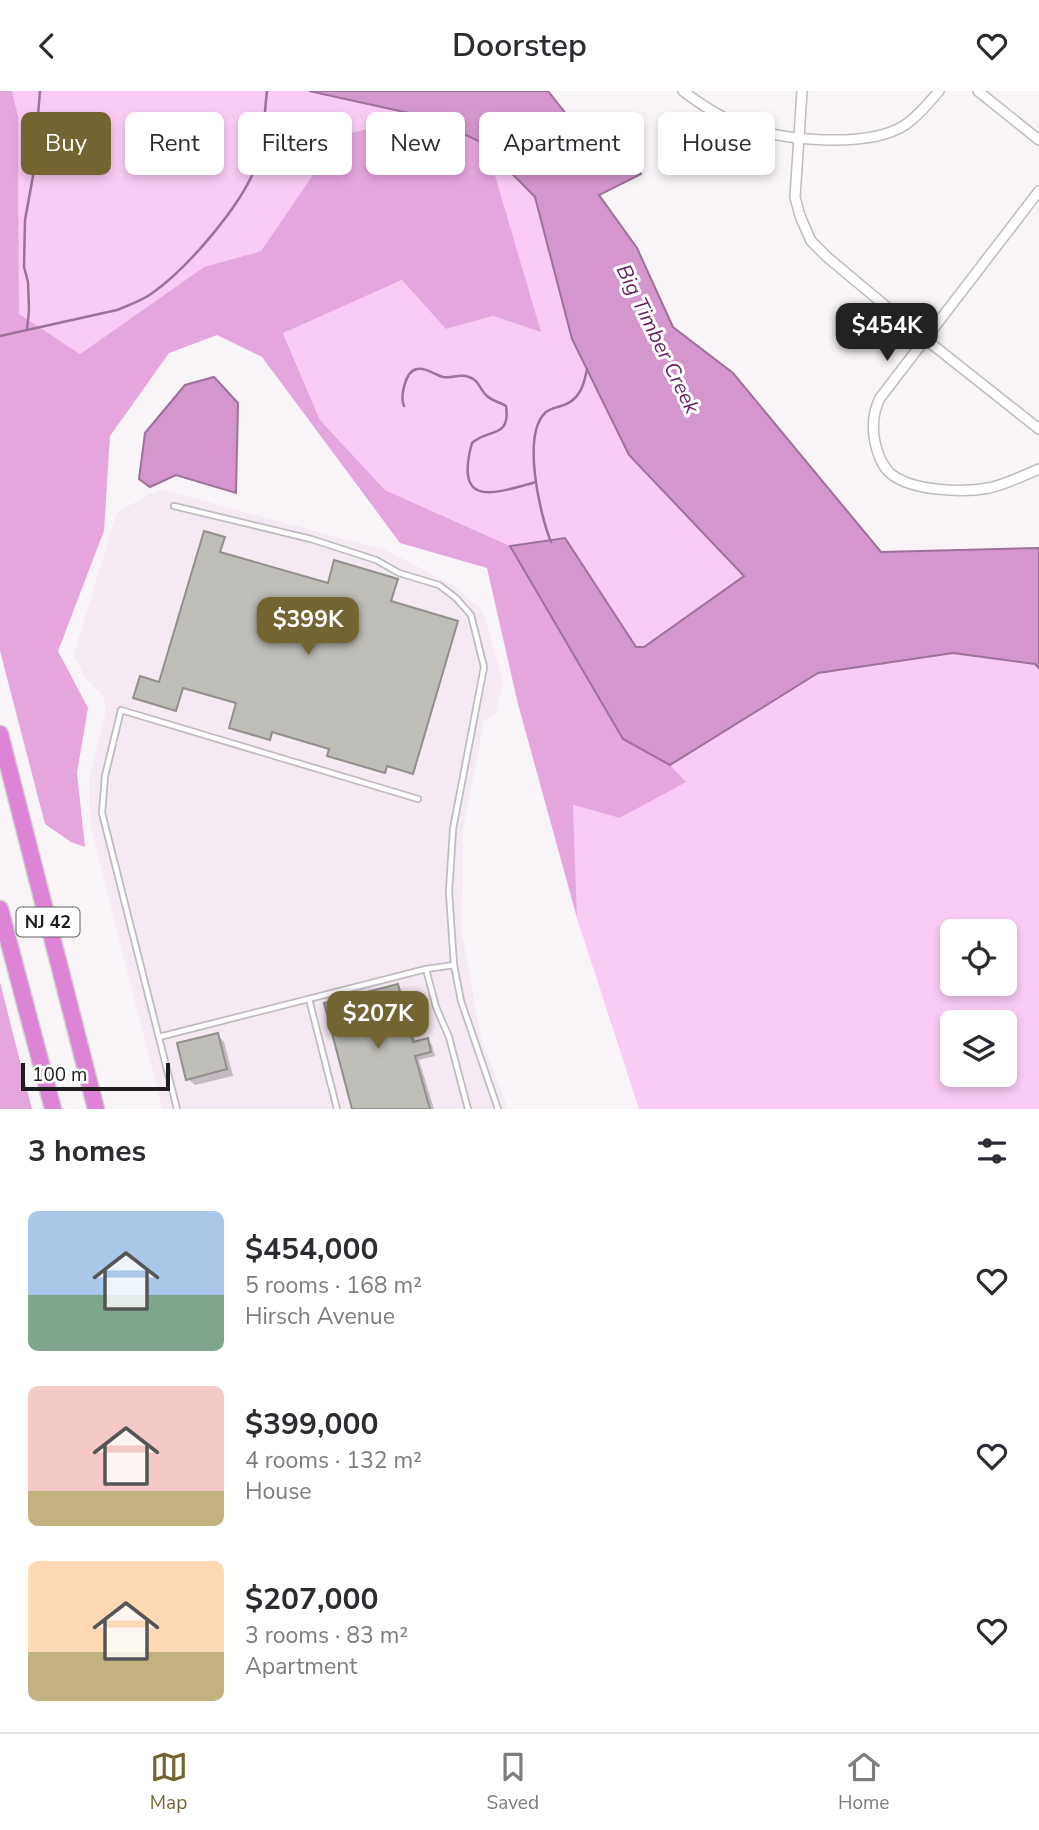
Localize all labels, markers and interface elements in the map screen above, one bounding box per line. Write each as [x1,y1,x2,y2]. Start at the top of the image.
text: Doorstep [452,24,587,67]
icon: back [28,27,66,65]
icon: heart [973,27,1011,65]
chip: Buy [21,112,111,175]
chip: Rent [125,112,224,175]
chip: Filters [238,112,352,175]
chip: New [366,112,465,175]
chip: Apartment [479,112,644,175]
chip: House [658,112,775,175]
water label: Big Timber Creek [610,260,707,419]
pin: $454K [838,303,936,363]
text: $454K [852,310,922,341]
pin: $399K [259,597,357,657]
text: $399K [273,604,343,635]
road number: NJ 42 [16,907,80,937]
map controls [940,919,1017,1087]
button: locate [940,919,1017,996]
pin: $207K [329,991,427,1051]
text: $207K [343,998,413,1029]
button: layers [940,1010,1017,1087]
scale bar [21,1060,170,1092]
text: 100 m [32,1062,87,1088]
text: 3 homes [28,1131,146,1172]
icon: filters [973,1132,1011,1170]
text: $454,000 [245,1229,378,1270]
icon: home [84,1239,168,1323]
icon: heart [973,1262,1011,1300]
text: 5 rooms · 168 m² [245,1270,422,1301]
text: Hirsch Avenue [245,1301,395,1332]
text: $399,000 [245,1404,378,1445]
icon: home [84,1414,168,1498]
icon: heart [973,1437,1011,1475]
text: 4 rooms · 132 m² [245,1445,422,1476]
text: House [245,1476,312,1507]
text: $207,000 [245,1579,378,1620]
icon: home [84,1589,168,1673]
icon: heart [973,1612,1011,1650]
text: 3 rooms · 83 m² [245,1620,408,1651]
text: Apartment [245,1651,357,1682]
tab: Map [150,1748,188,1816]
tab: Saved [487,1748,539,1816]
tab: Home [838,1748,889,1816]

